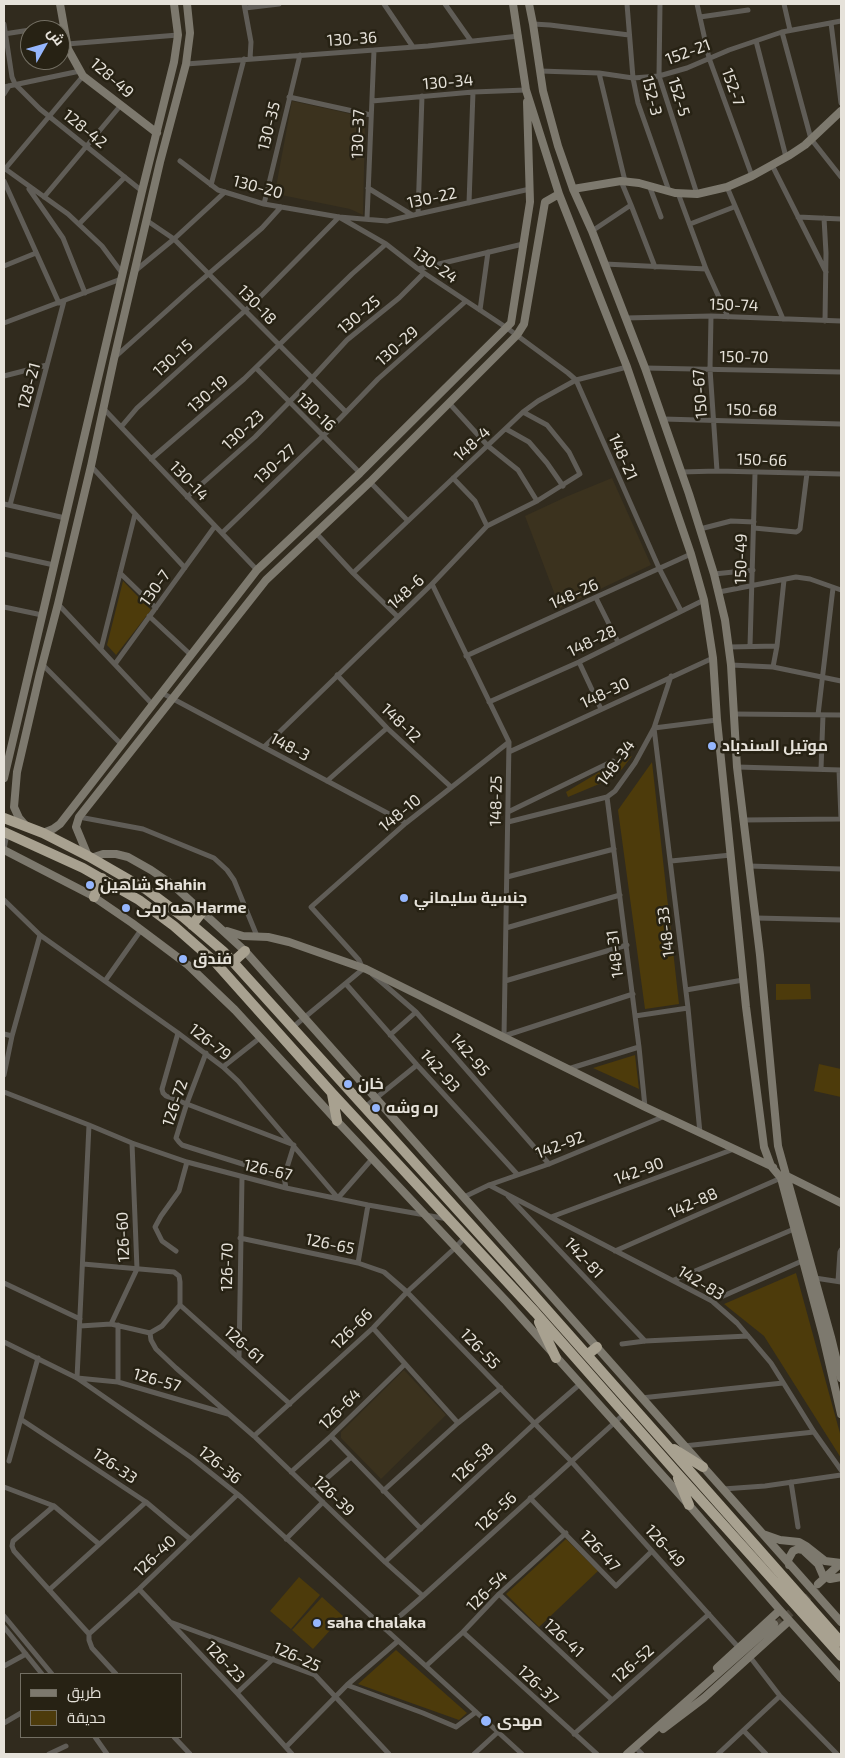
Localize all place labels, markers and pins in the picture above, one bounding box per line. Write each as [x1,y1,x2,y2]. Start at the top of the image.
place label: موتيل السندباد [722,736,828,756]
marker: موتيل السندباد [706,740,718,752]
place label: شاهین Shahin [100,875,206,895]
marker: شاهین Shahin [84,879,96,891]
place label: جنسية سليماني [414,888,527,908]
marker: جنسية سليماني [398,892,410,904]
place label: هه رمی Harme [136,898,246,918]
marker: هه رمی Harme [120,902,132,914]
place label: فندق [193,949,232,969]
marker: فندق [177,953,189,965]
place label: خان [358,1074,384,1094]
marker: خان [342,1078,354,1090]
place label: ره وشه [386,1098,438,1118]
marker: ره وشه [370,1102,382,1114]
place label: saha chalaka [327,1613,426,1633]
marker: saha chalaka [311,1617,323,1629]
place label: مهدی [497,1711,543,1731]
marker: مهدی [479,1714,493,1728]

